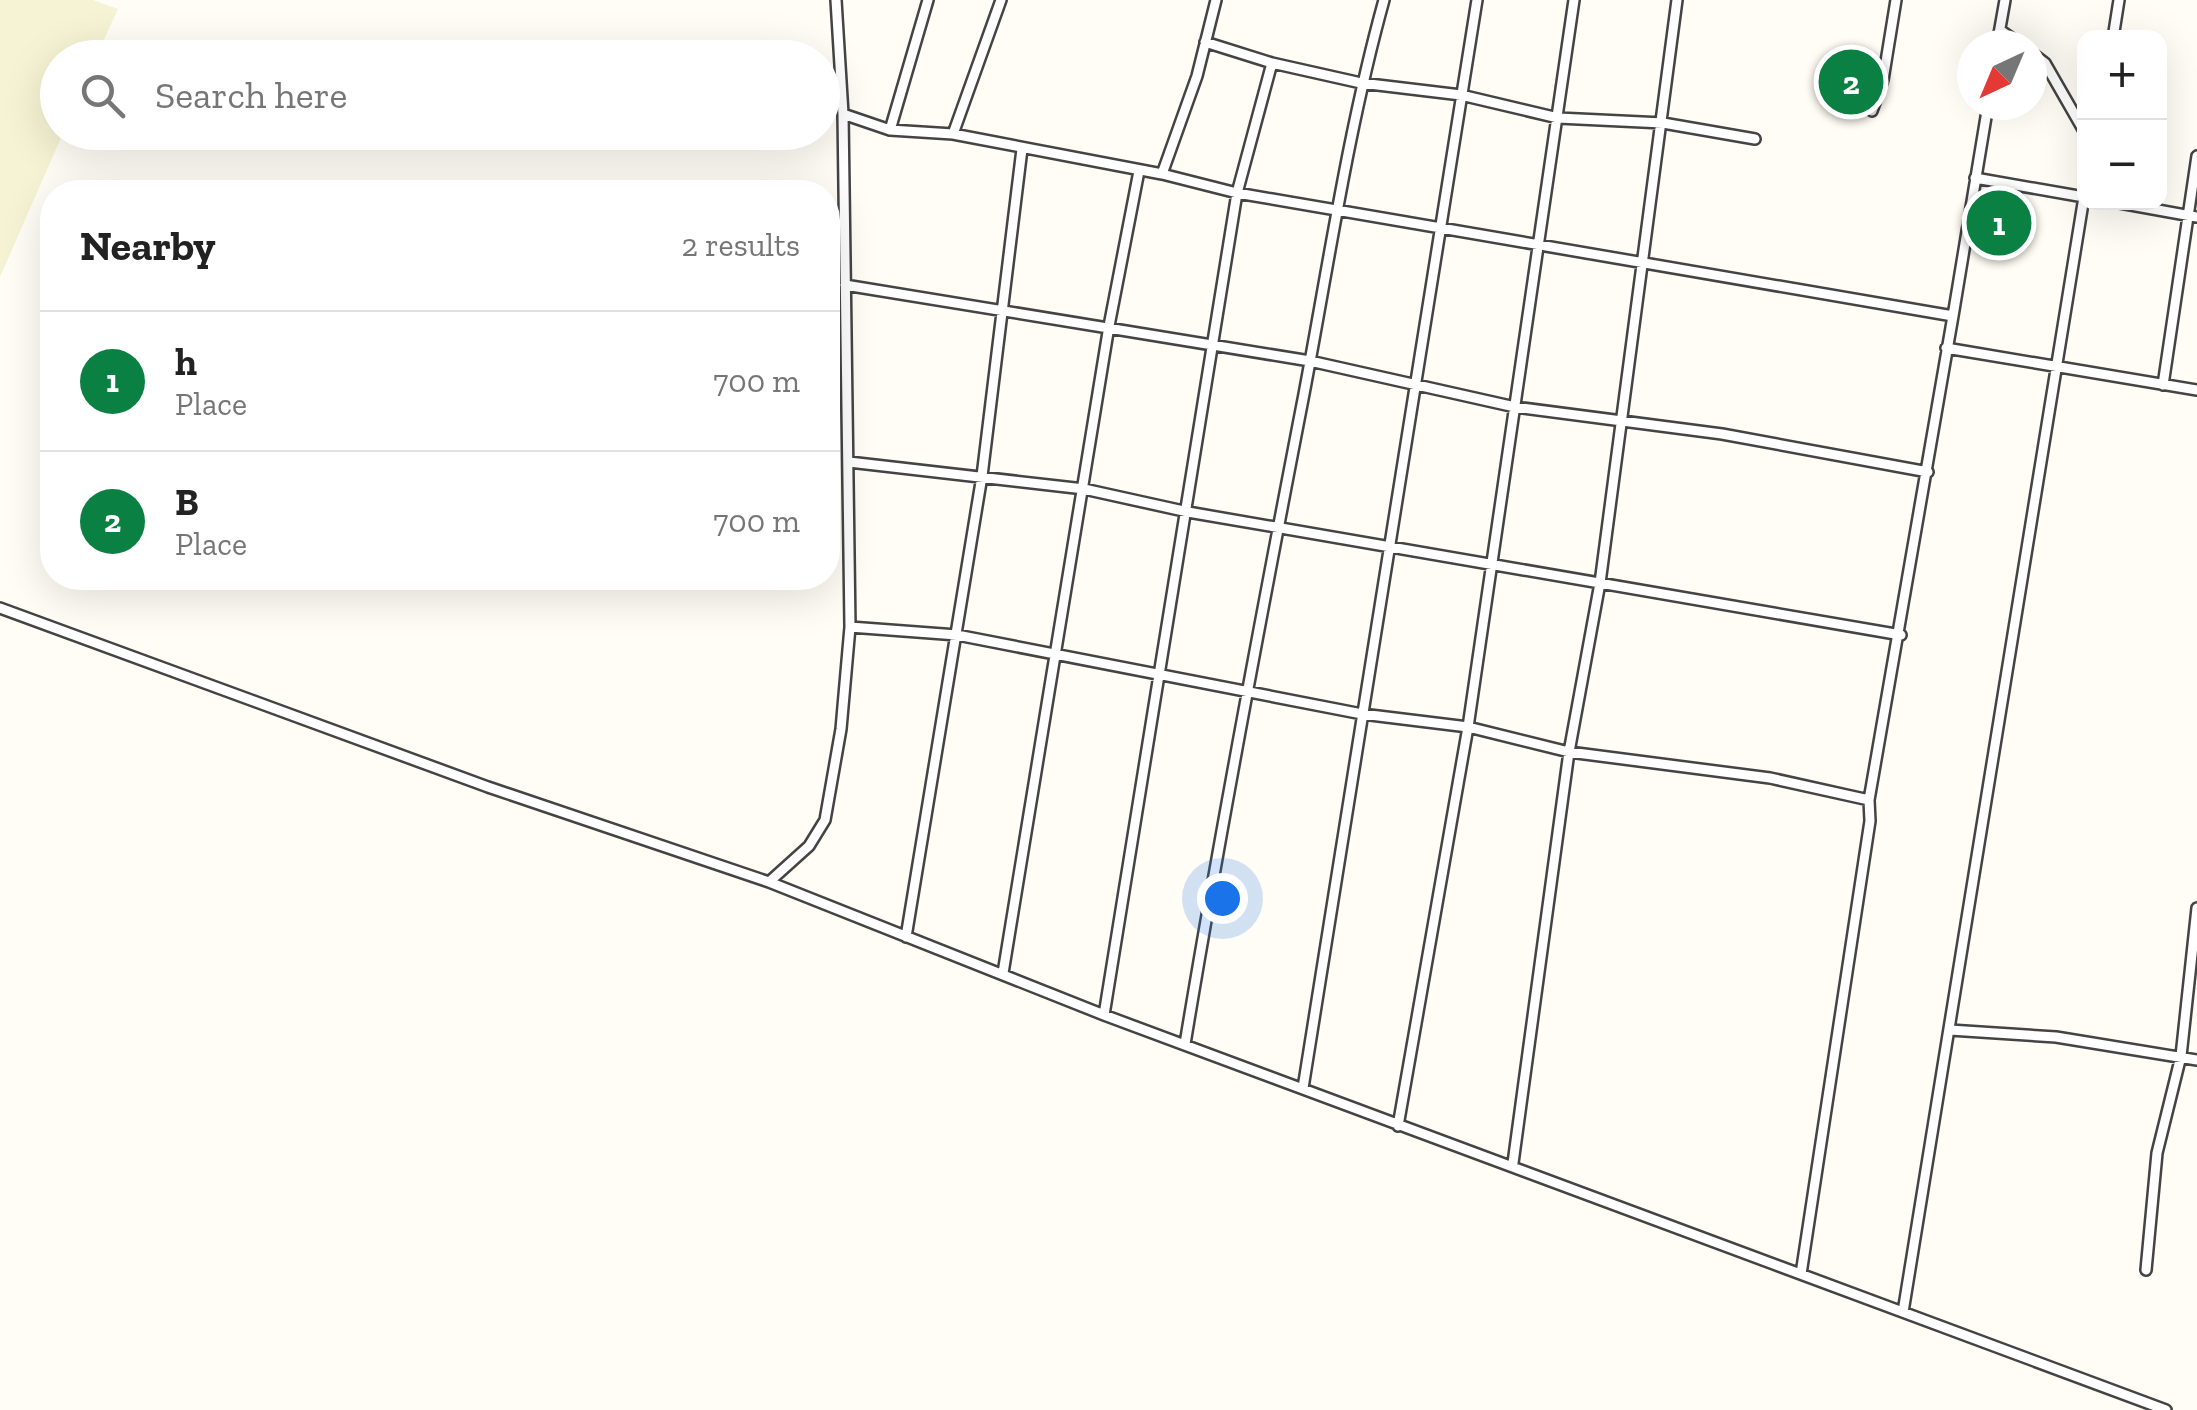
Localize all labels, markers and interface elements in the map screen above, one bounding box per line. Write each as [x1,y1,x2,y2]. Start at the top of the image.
north arrow [1957,30,2047,120]
map controls [2077,30,2167,210]
button: + [2077,30,2167,120]
search box [40,40,840,150]
pin: 2 [1818,44,1884,120]
icon: search [75,68,130,123]
text: Search here [155,72,347,118]
button: − [2077,120,2167,210]
pin: 1 [1966,186,2032,260]
text: Nearby [80,220,216,271]
text: 2 results [681,226,800,264]
text: h [175,339,197,385]
text: 1 [106,362,119,400]
text: 700 m [713,362,800,400]
text: Place [175,385,247,423]
text: B [175,479,199,525]
text: 2 [104,502,121,540]
text: 700 m [713,502,800,540]
text: Place [175,525,247,563]
your location [1197,873,1248,924]

